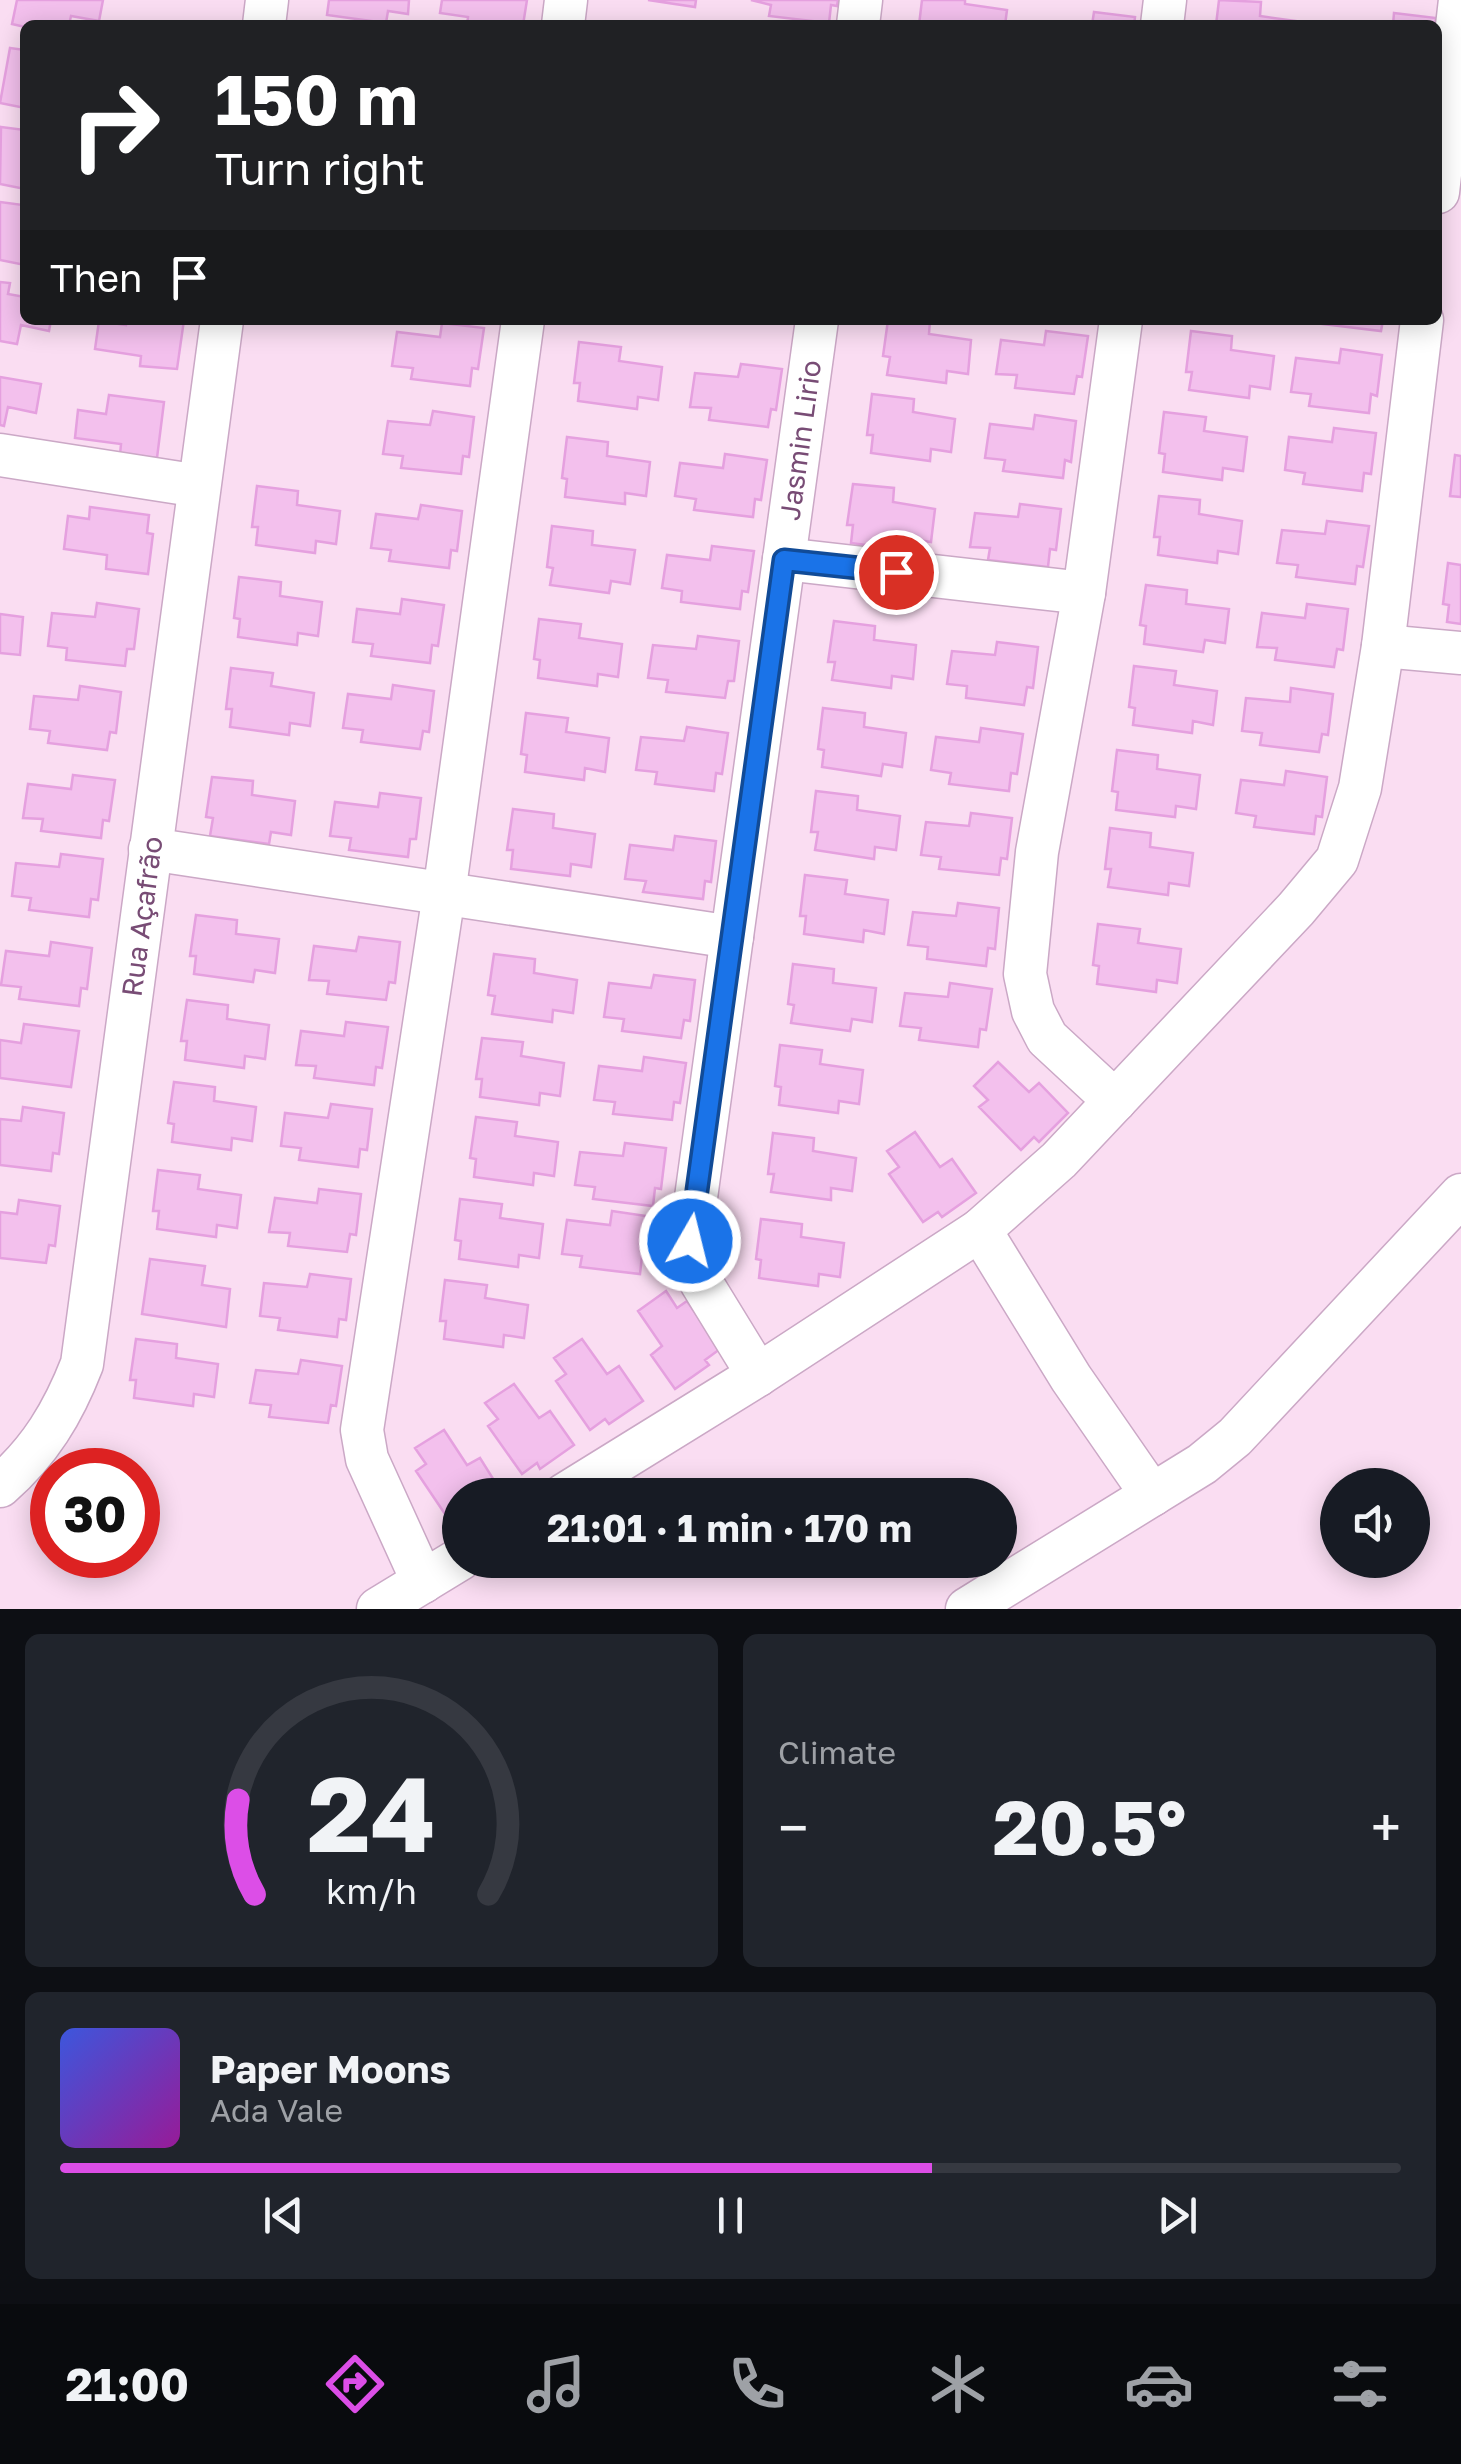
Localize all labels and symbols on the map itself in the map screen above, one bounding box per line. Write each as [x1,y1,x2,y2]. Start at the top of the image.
street label: Jasmin Lirio [773,358,827,522]
pin [854,530,939,615]
street label: Rua Açafrão [114,834,169,999]
position arrow [638,1189,742,1293]
speed limit sign: 30 [30,1448,160,1578]

